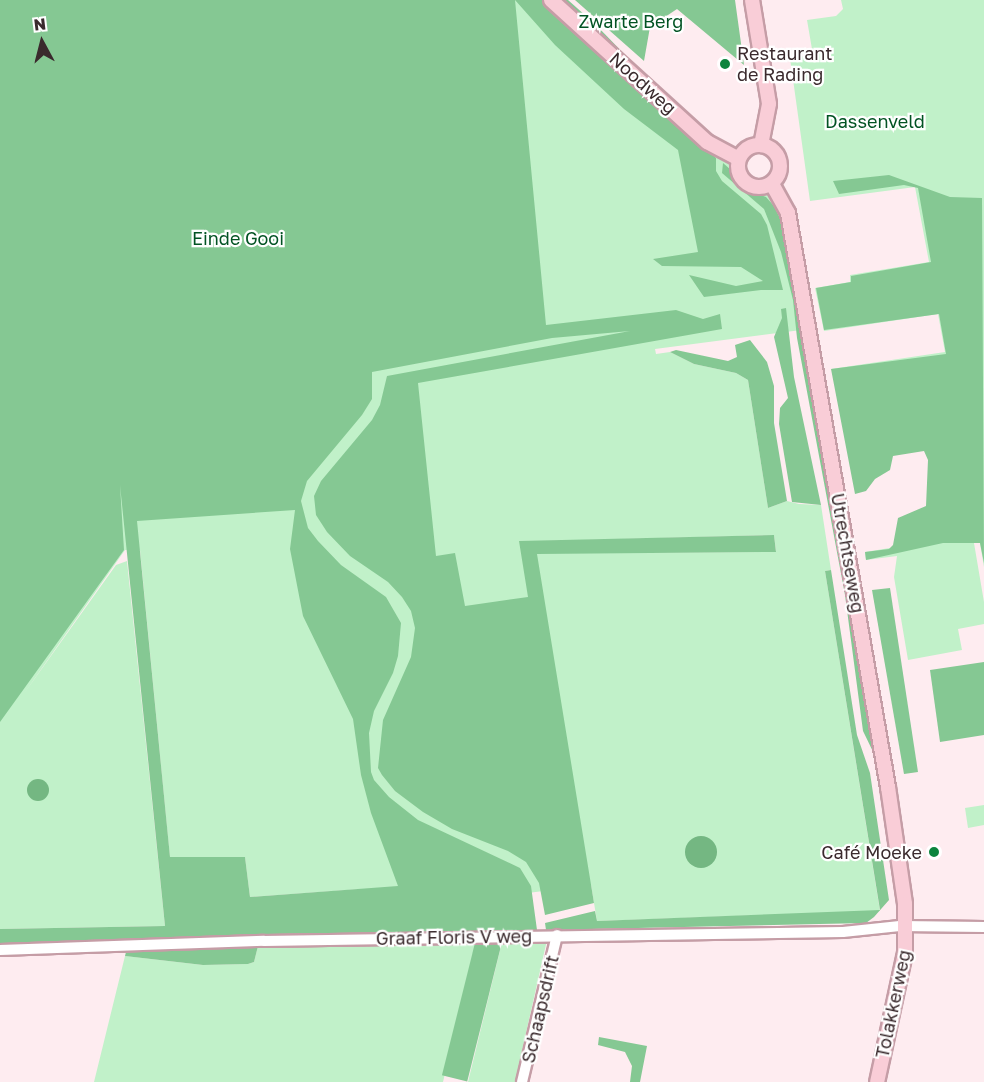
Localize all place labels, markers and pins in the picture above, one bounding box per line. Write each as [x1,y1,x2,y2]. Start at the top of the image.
place label: Restaurant de Rading [737,43,832,86]
marker: Restaurant de Rading [718,57,732,71]
place label: Café Moeke [821,841,922,863]
marker: Café Moeke [927,845,941,859]

